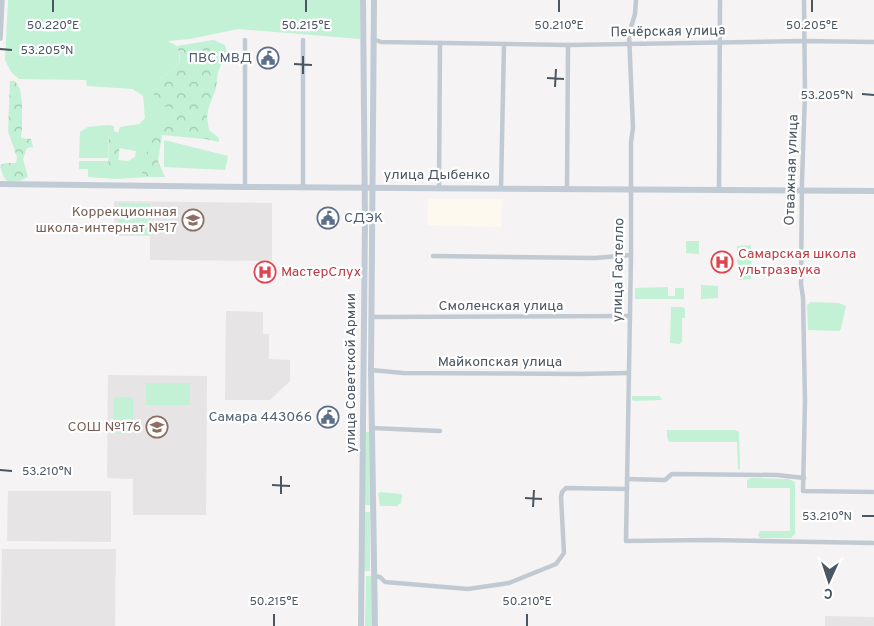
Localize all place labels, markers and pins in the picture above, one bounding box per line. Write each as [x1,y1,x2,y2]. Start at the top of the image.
public building icon: ПВС МВД [256,46,280,70]
place label: ПВС МВД [188,50,252,67]
place label: Коррекционная школа-интернат №17 [36,204,177,237]
public building icon: СДЭК [316,206,340,230]
school or university icon: Коррекционная школа-интернат №17 [181,208,205,232]
place label: СДЭК [344,210,383,227]
place label: Самарская школа ультразвука [738,246,856,279]
hospital icon: Самарская школа ультразвука [710,250,734,274]
hospital icon: МастерСлух [253,260,277,284]
place label: МастерСлух [281,264,361,281]
public building icon: Самара 443066 [316,405,340,429]
place label: Самара 443066 [208,409,312,426]
school or university icon: СОШ №176 [145,415,169,439]
place label: СОШ №176 [68,419,141,436]

